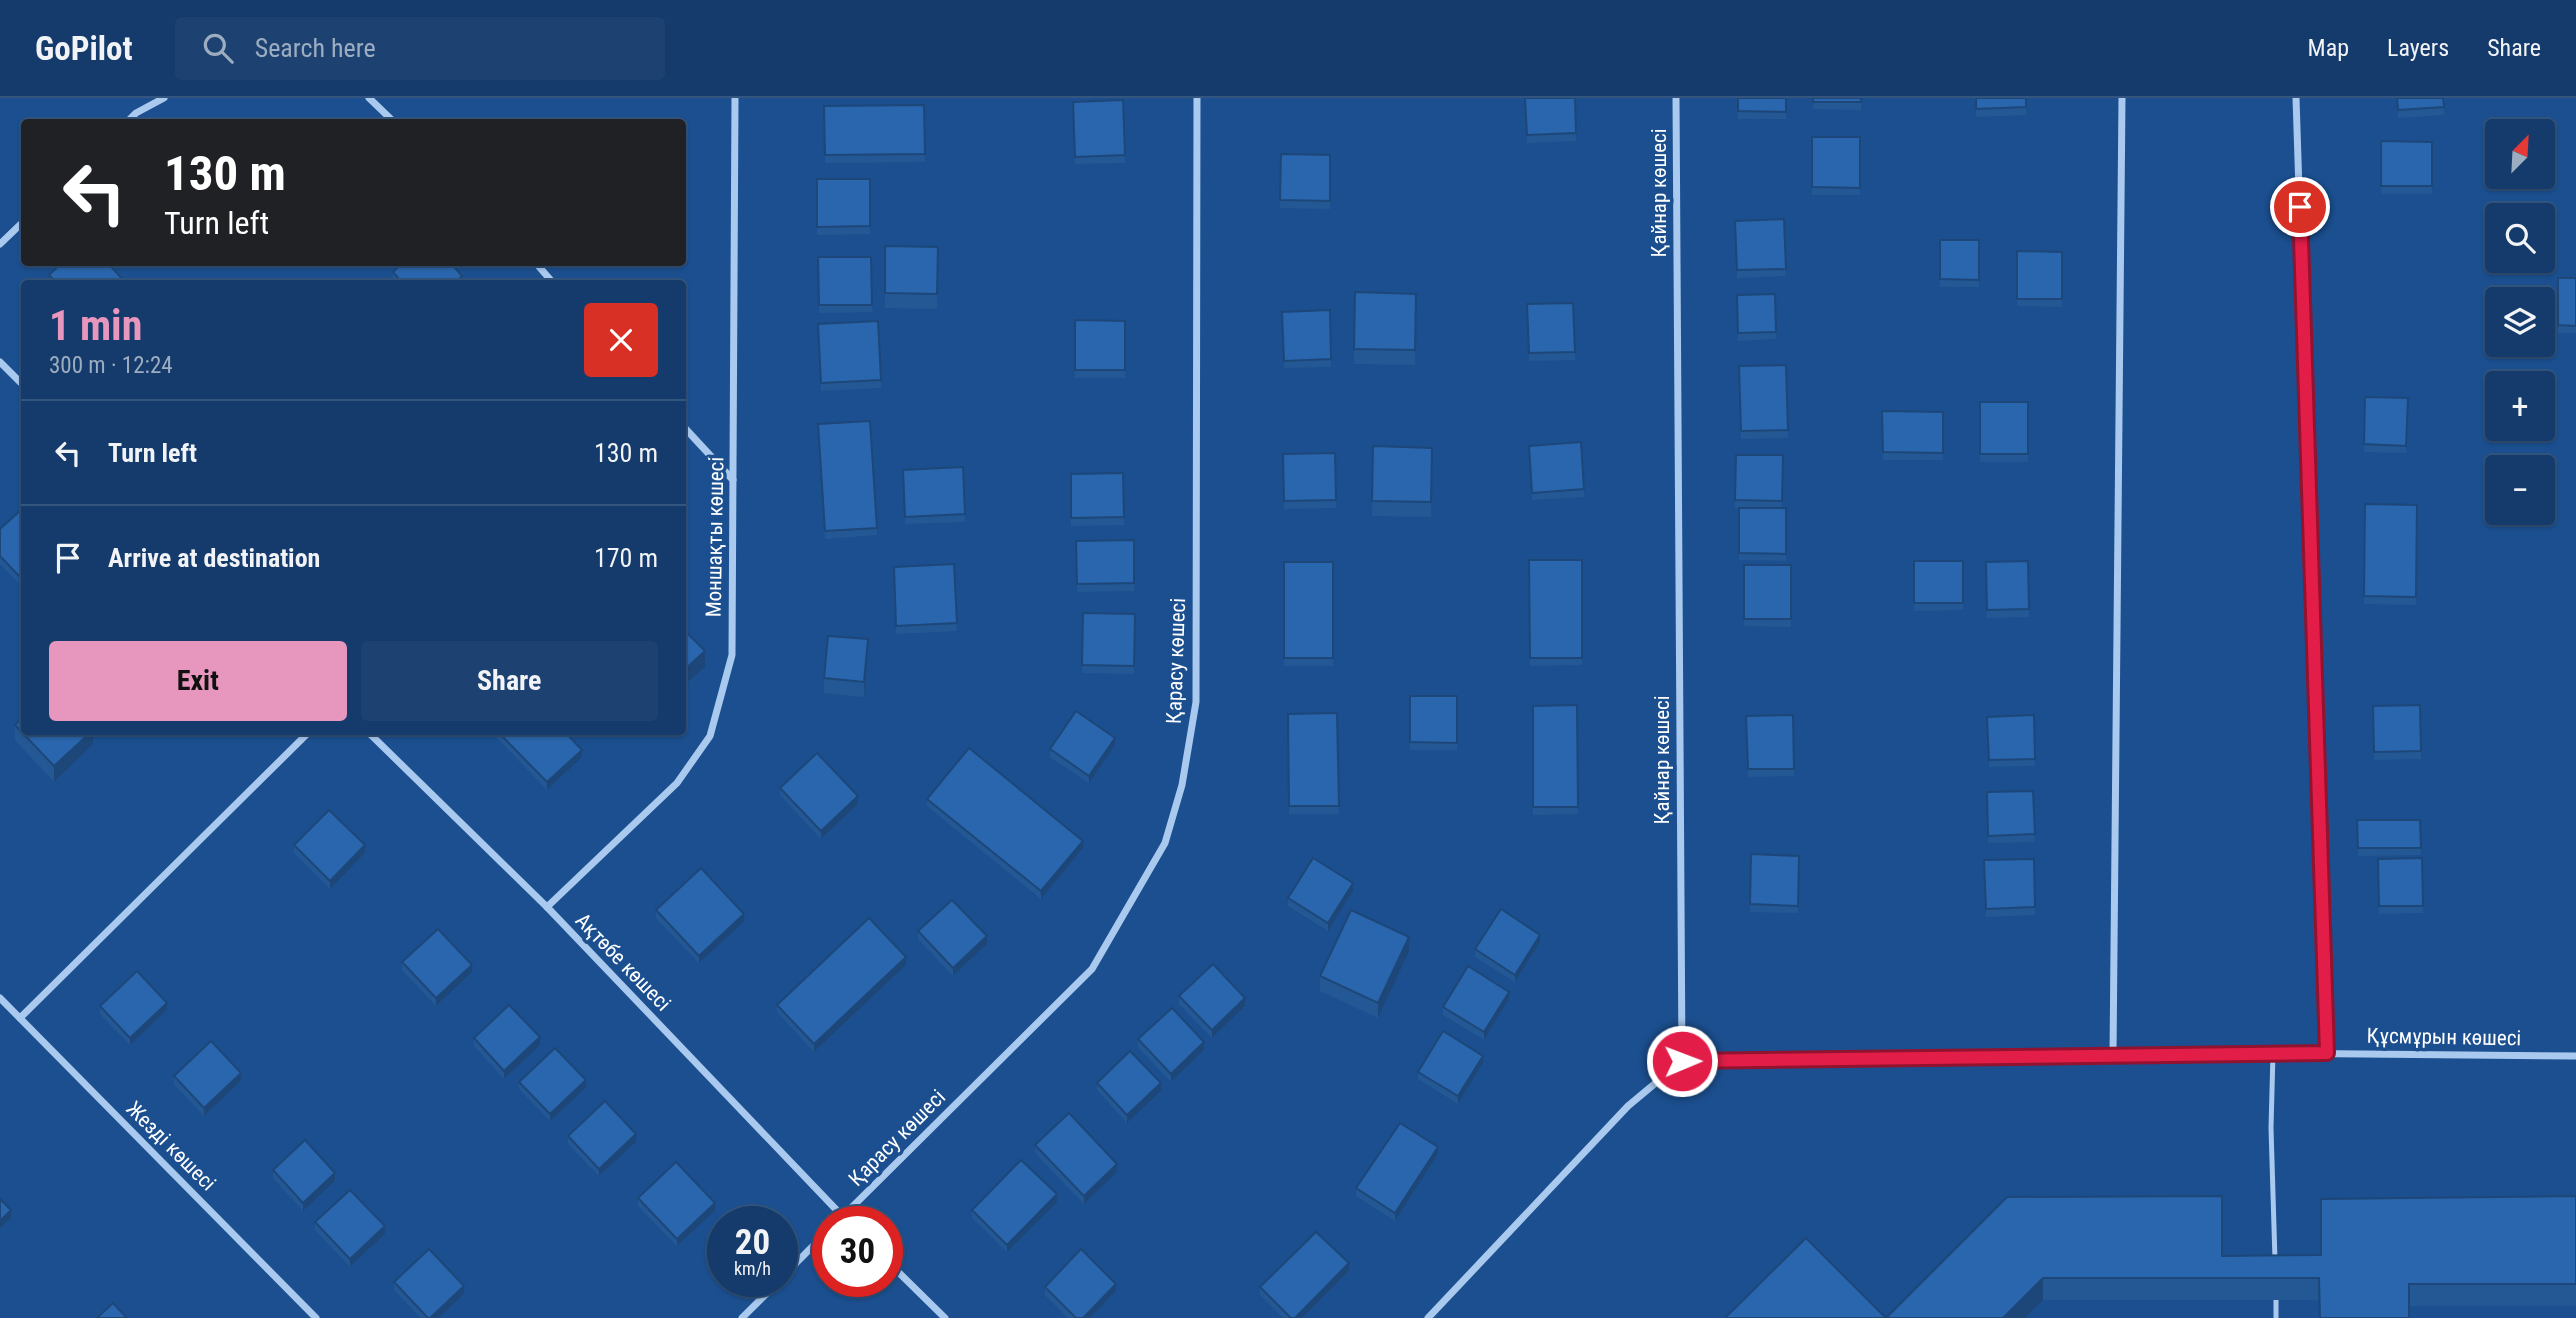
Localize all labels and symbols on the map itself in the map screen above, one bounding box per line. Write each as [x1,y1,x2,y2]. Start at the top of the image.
north arrow [2485,119,2555,189]
street label: Қайнар көшесі [1647,128,1671,258]
pin [2270,177,2330,237]
street label: Моншақты көшесі [702,457,728,617]
street label: Қарасу көшесі [1162,597,1190,725]
street label: Қайнар көшесі [1650,695,1674,825]
street label: Ақтөбе көшесі [571,908,675,1016]
position arrow [1645,1024,1719,1098]
street label: Құсмұрын көшесі [2367,1024,2521,1050]
street label: Қарасу көшесі [844,1085,950,1191]
street label: Жезді көшесі [122,1097,220,1195]
speed limit sign: 30 [812,1206,903,1297]

